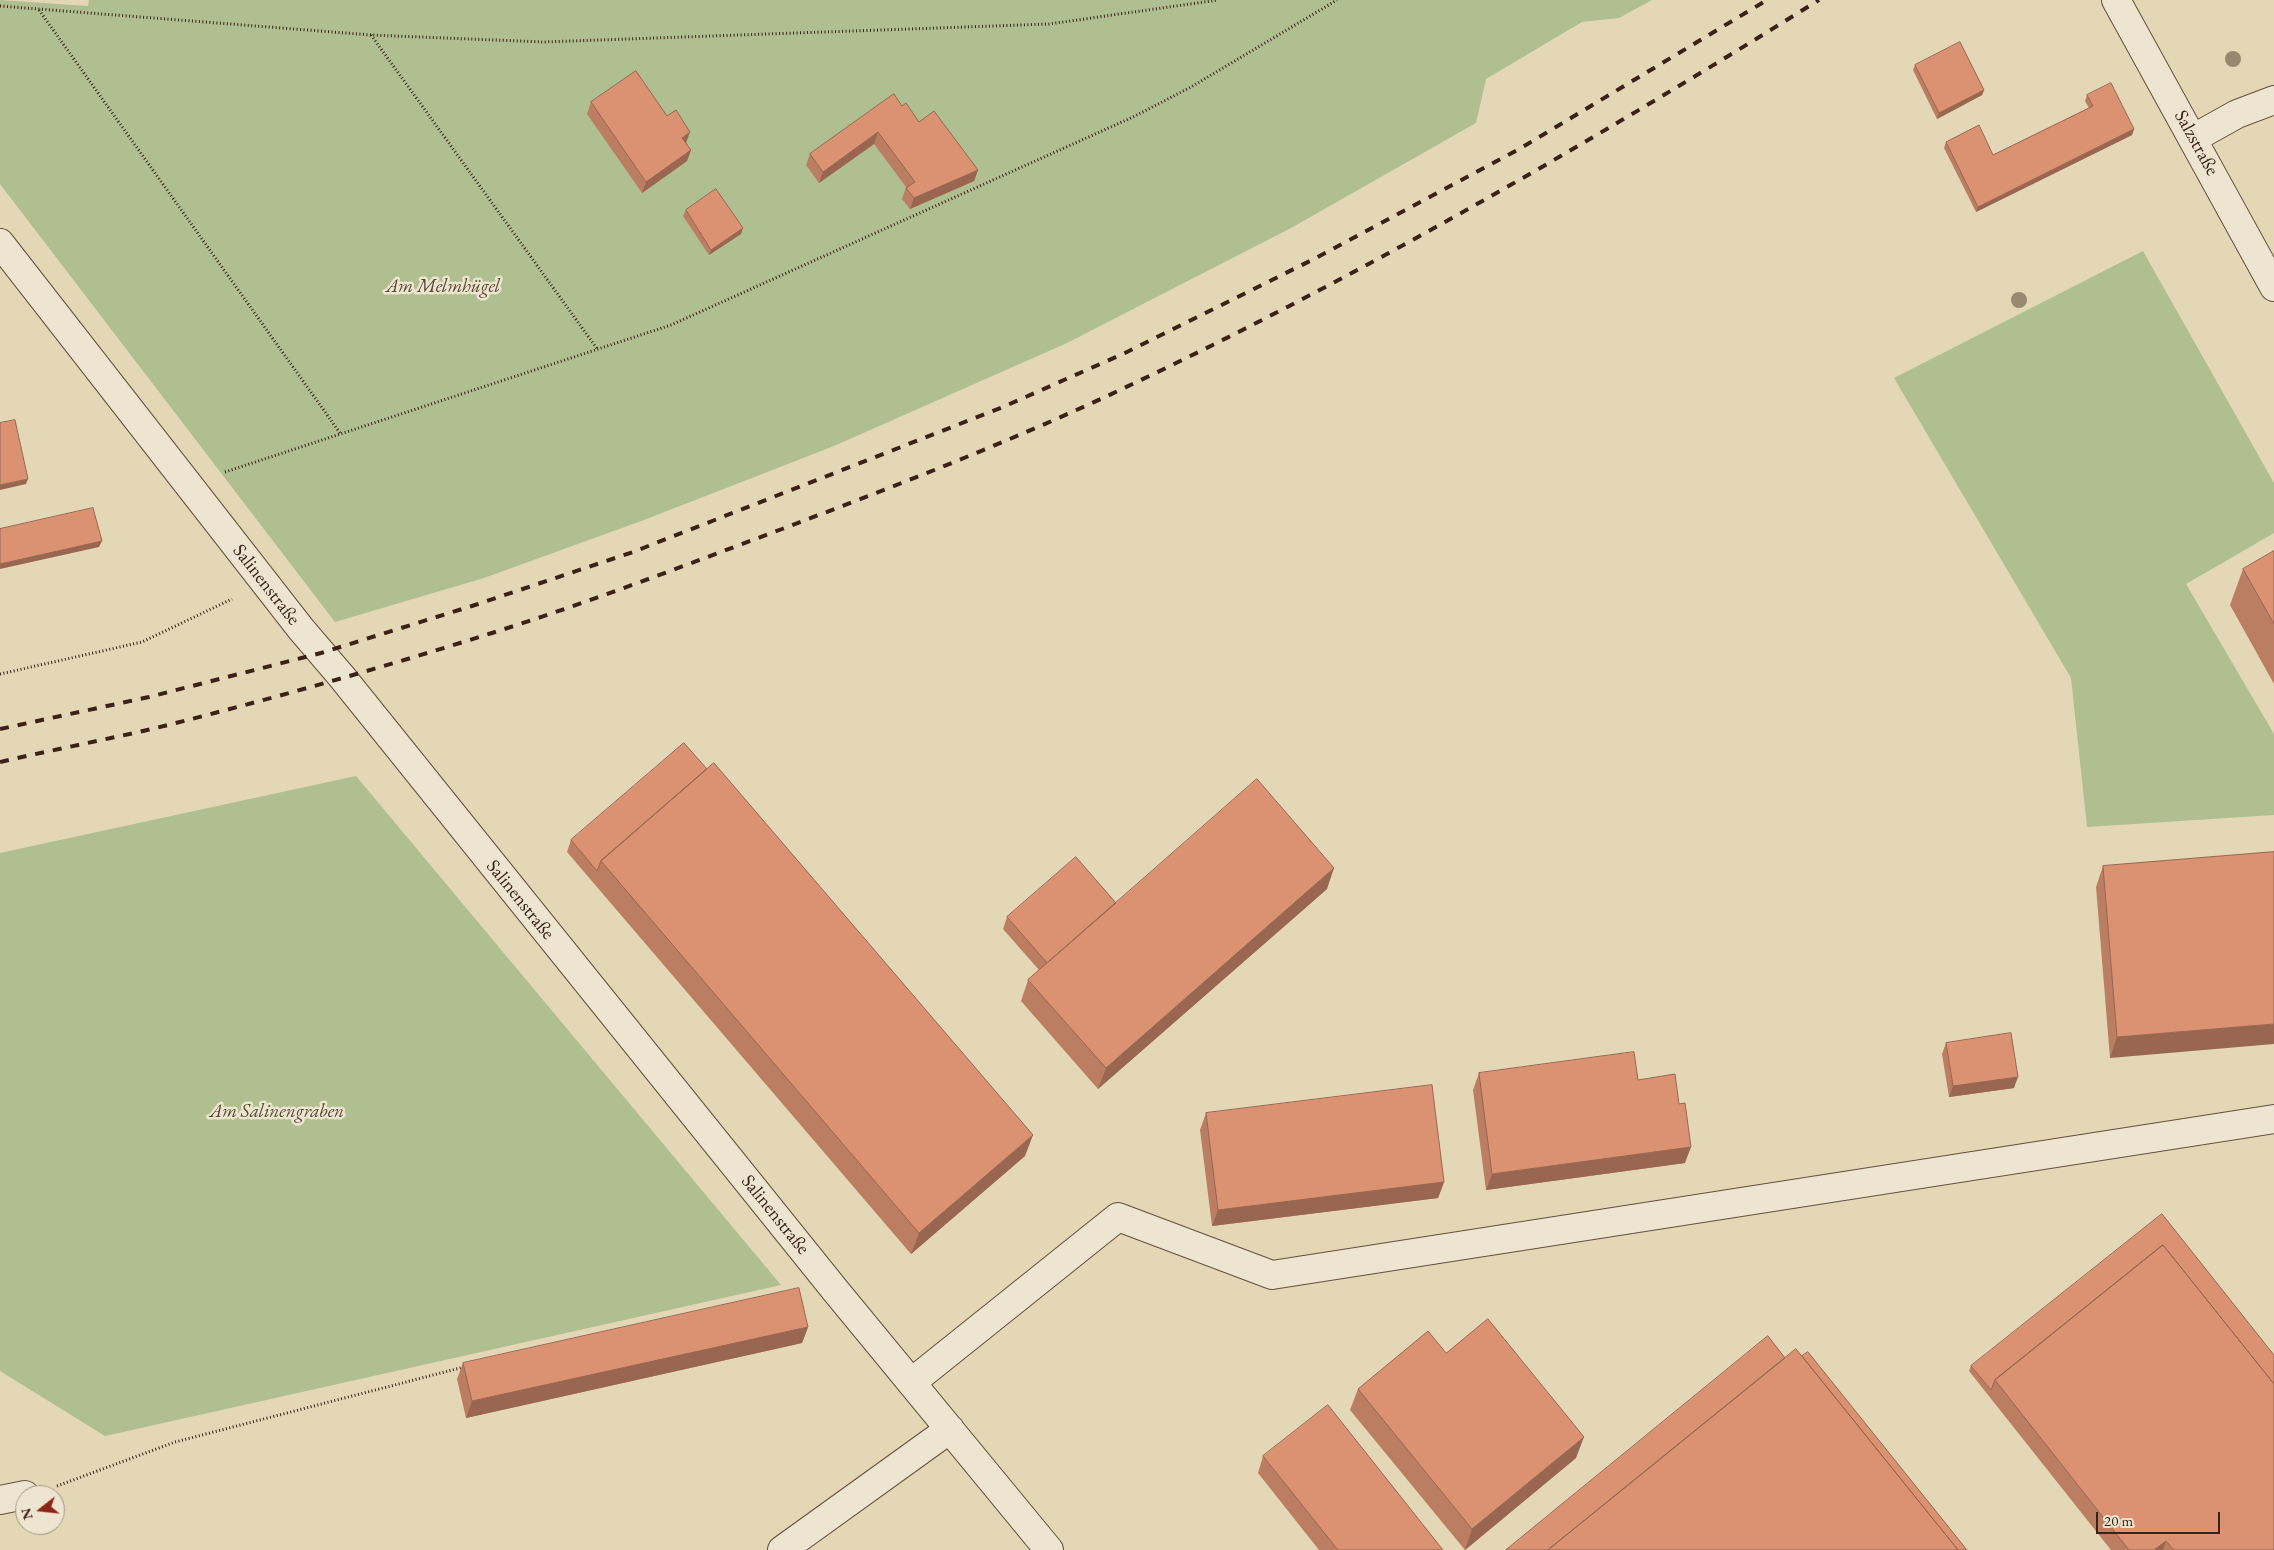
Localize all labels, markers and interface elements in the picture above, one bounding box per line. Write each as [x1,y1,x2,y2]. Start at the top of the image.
street label: Salzstraße [2169,106,2223,180]
park label: Am Melmhügel [386,276,500,298]
street label: Salinenstraße [227,540,305,630]
street label: Salinenstraße [481,855,559,945]
park label: Am Salinengraben [210,1101,344,1123]
street label: Salinenstraße [736,1170,814,1260]
north arrow [15,1485,65,1535]
scale bar [2099,1502,2223,1534]
text: N [16,1506,37,1522]
text: 20 m [2104,1511,2133,1530]

